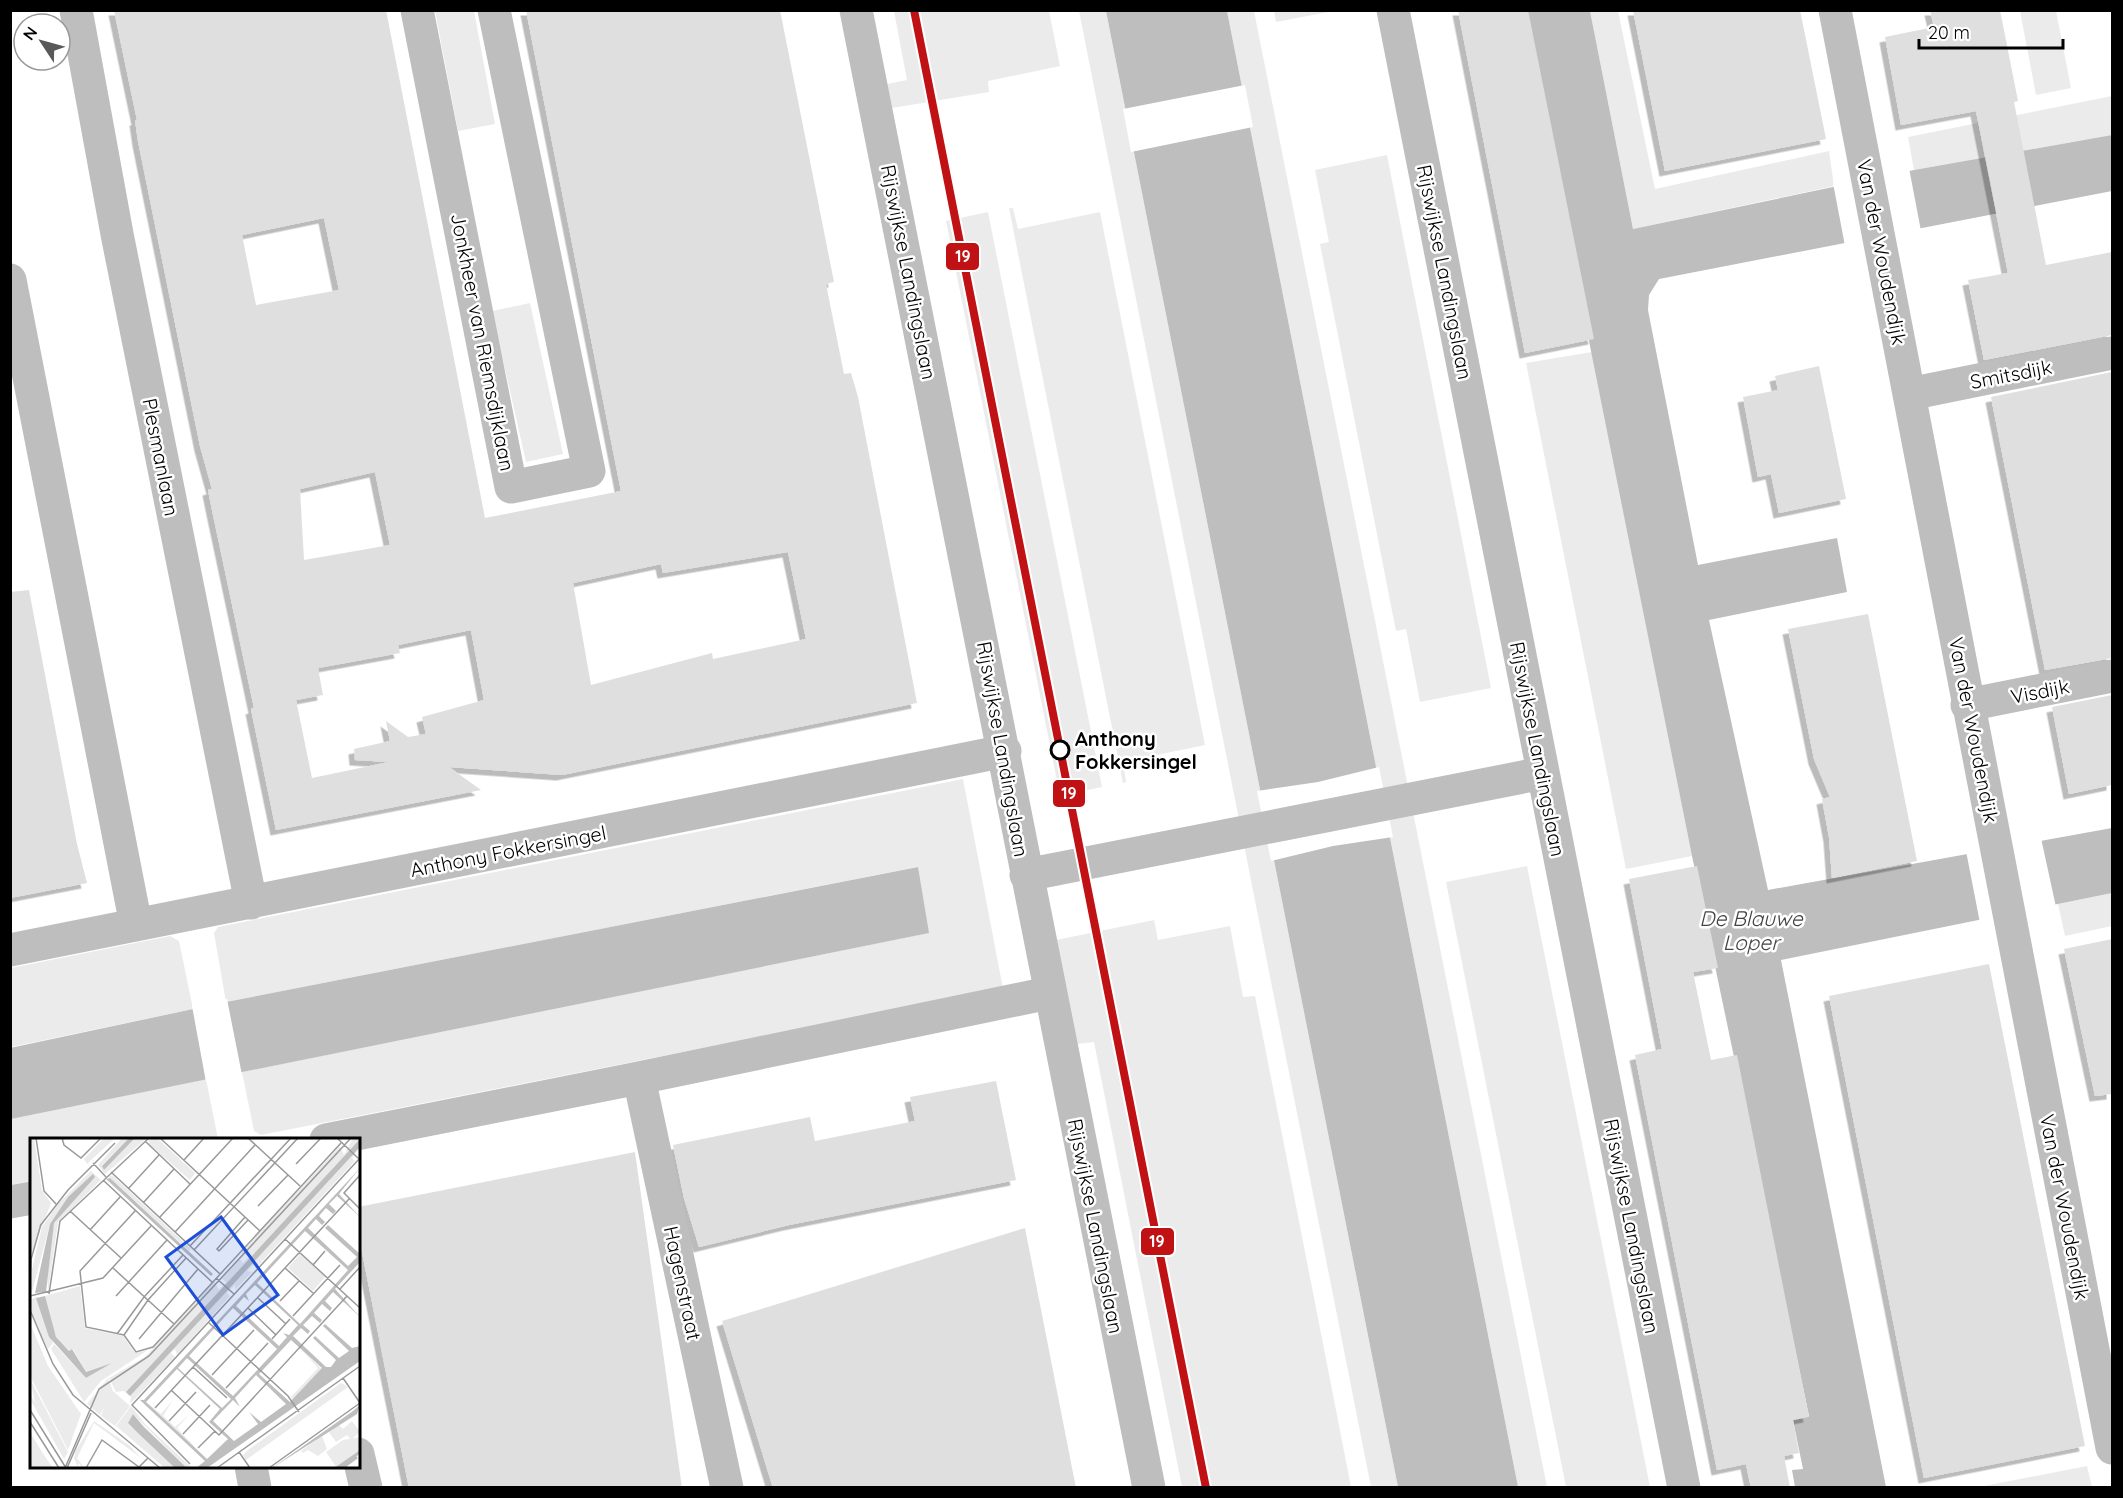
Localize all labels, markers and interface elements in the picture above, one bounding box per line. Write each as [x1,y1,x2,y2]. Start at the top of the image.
north arrow [12,12,72,72]
scale bar [1919,12,2063,50]
text: 20 m [1928,21,1970,44]
text: N [18,23,41,44]
street label: Van der Woudendijk [1852,157,1912,347]
street label: Rijswijkse Landingslaan [876,162,942,382]
street label: Rijswijkse Landingslaan [1412,162,1478,382]
street label: Jonkheer van Riemsdijklaan [446,211,520,473]
line badge: 19 [945,242,980,271]
text: 19 [955,246,971,266]
street label: Smitsdijk [1968,354,2054,394]
street label: Plesmanlaan [137,396,185,518]
street label: Van der Woudendijk [1944,635,2004,825]
street label: Rijswijkse Landingslaan [972,639,1034,859]
street label: Rijswijkse Landingslaan [1505,639,1571,859]
street label: Visdijk [2008,673,2072,709]
place label: Anthony Fokkersingel [1075,726,1197,774]
marker: Anthony Fokkersingel [1050,740,1070,760]
line badge: 19 [1052,779,1086,808]
text: 19 [1061,783,1077,803]
street label: Anthony Fokkersingel [408,820,608,882]
water label: De Blauwe Loper [1699,905,1804,955]
street label: Van der Woudendijk [2035,1112,2095,1302]
street label: Rijswijkse Landingslaan [1063,1116,1129,1336]
street label: Rijswijkse Landingslaan [1599,1116,1665,1336]
inset map [30,1138,360,1468]
street label: Hagenstraat [659,1224,707,1343]
line badge: 19 [1140,1227,1175,1256]
text: 19 [1149,1231,1165,1251]

